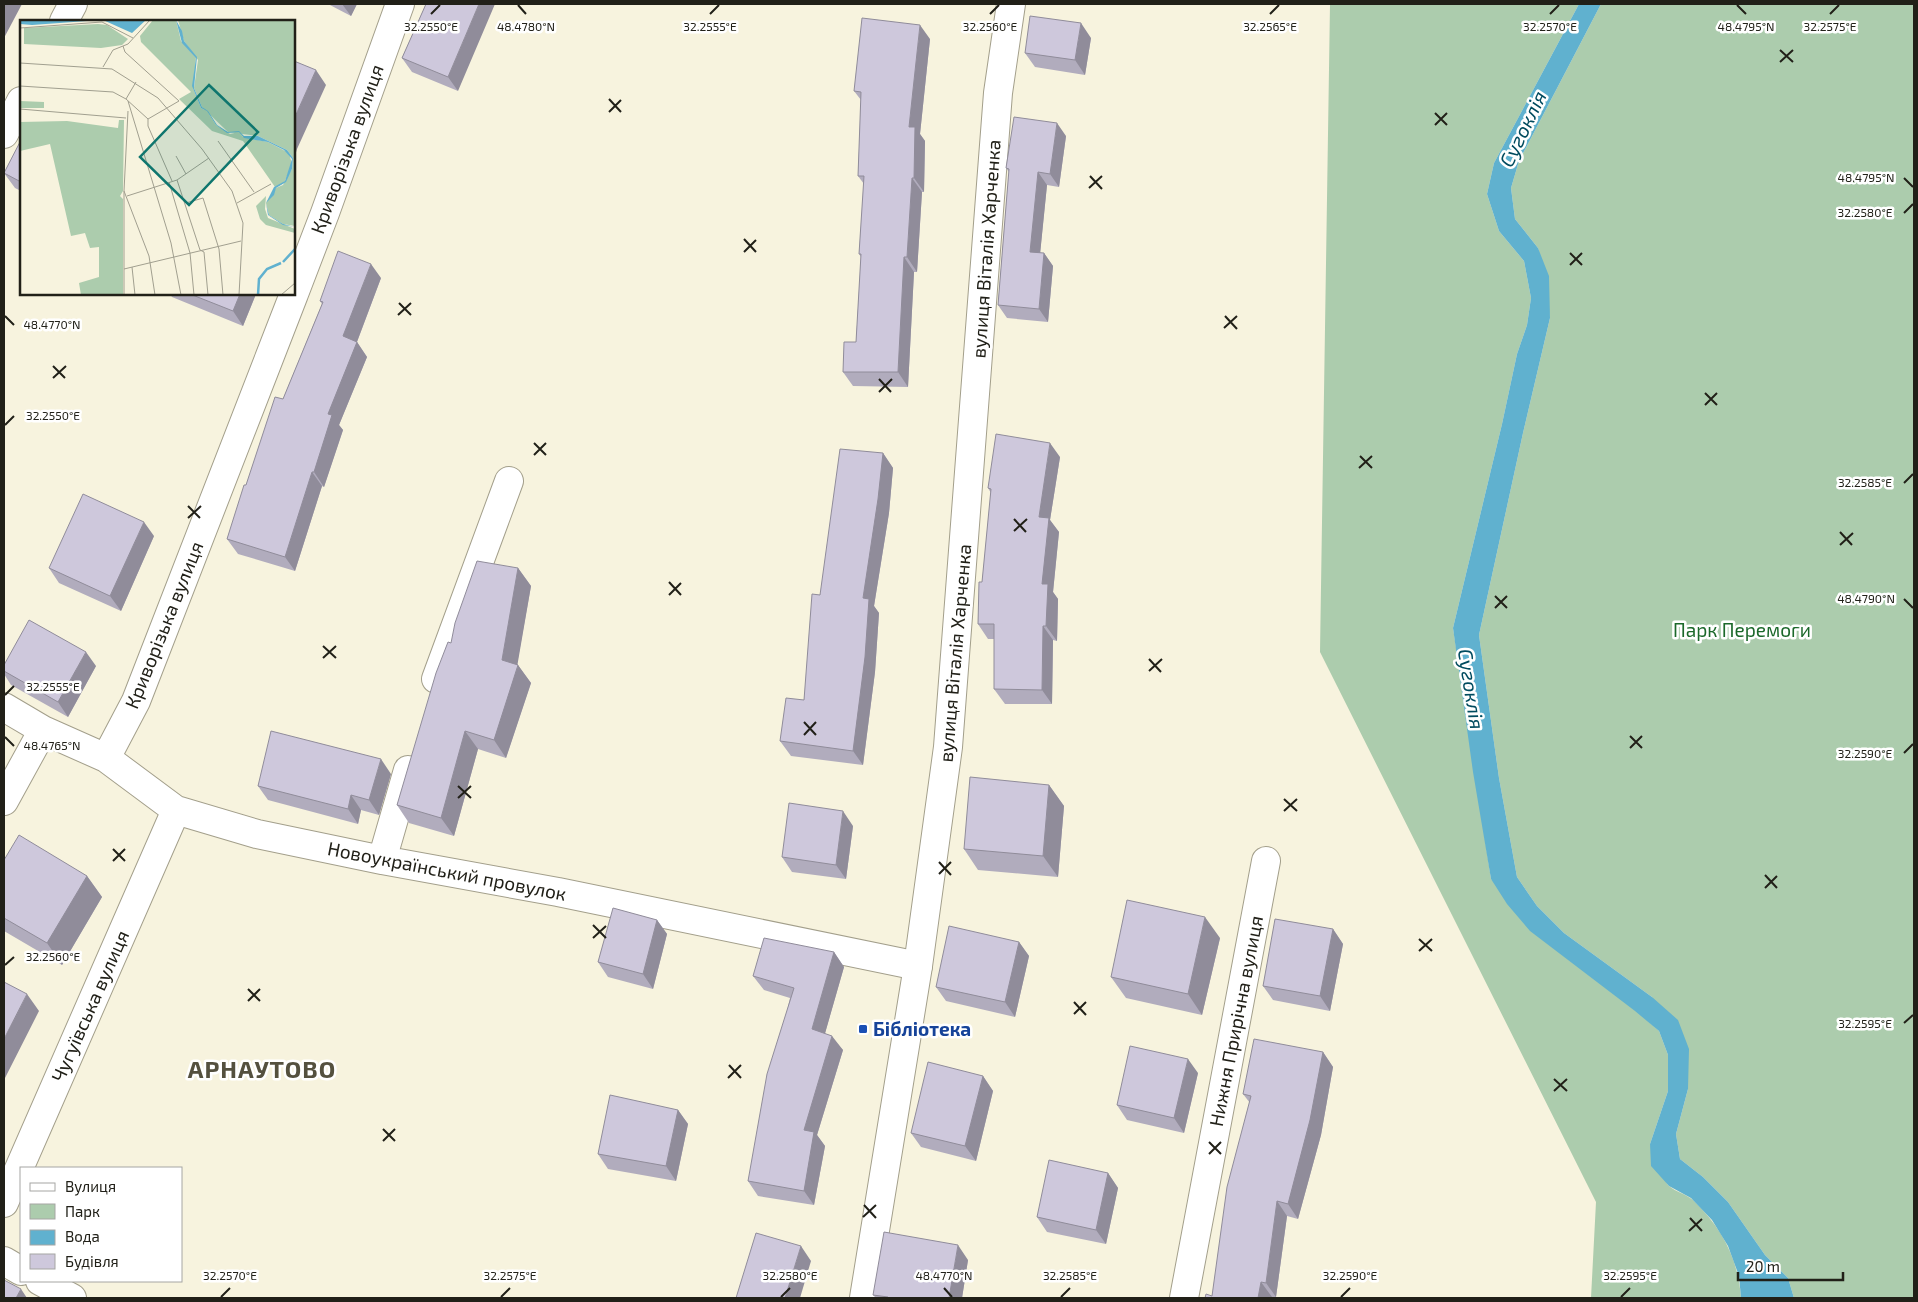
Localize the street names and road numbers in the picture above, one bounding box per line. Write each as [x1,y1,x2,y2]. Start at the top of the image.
street label: Криворізька вулиця [305,61,389,237]
street label: вулиця Віталія Харченка [966,139,1006,359]
street label: Криворізька вулиця [119,538,209,712]
street label: вулиця Віталія Харченка [933,543,977,763]
street label: Новоукраїнський провулок [326,836,568,906]
street label: Нижня Прирічна вулиця [1204,913,1268,1129]
street label: Чугуївська вулиця [46,926,134,1086]

